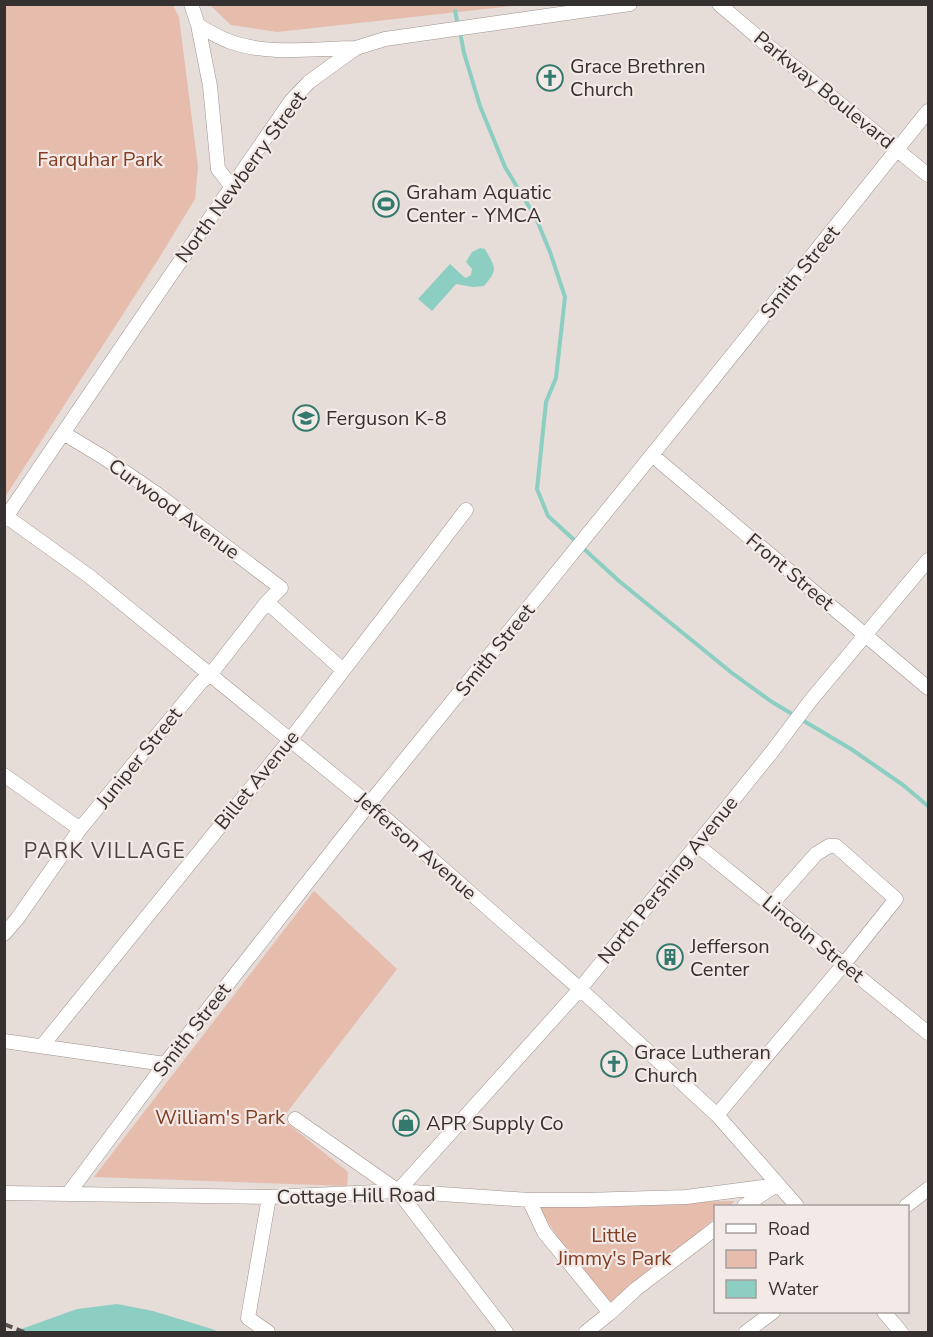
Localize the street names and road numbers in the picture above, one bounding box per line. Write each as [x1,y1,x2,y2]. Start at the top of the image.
street label: Parkway Boulevard [748,25,900,155]
street label: North Newberry Street [169,85,313,268]
street label: Smith Street [754,219,846,324]
street label: Curwood Avenue [103,452,245,566]
street label: Front Street [740,527,840,617]
street label: Smith Street [449,597,541,702]
street label: Juniper Street [89,701,189,815]
street label: Billet Avenue [209,725,305,835]
street label: Jefferson Avenue [349,785,483,906]
street label: North Pershing Avenue [592,790,744,970]
street label: Lincoln Street [756,889,870,989]
street label: Smith Street [147,977,238,1082]
street label: Cottage Hill Road [276,1181,436,1211]

